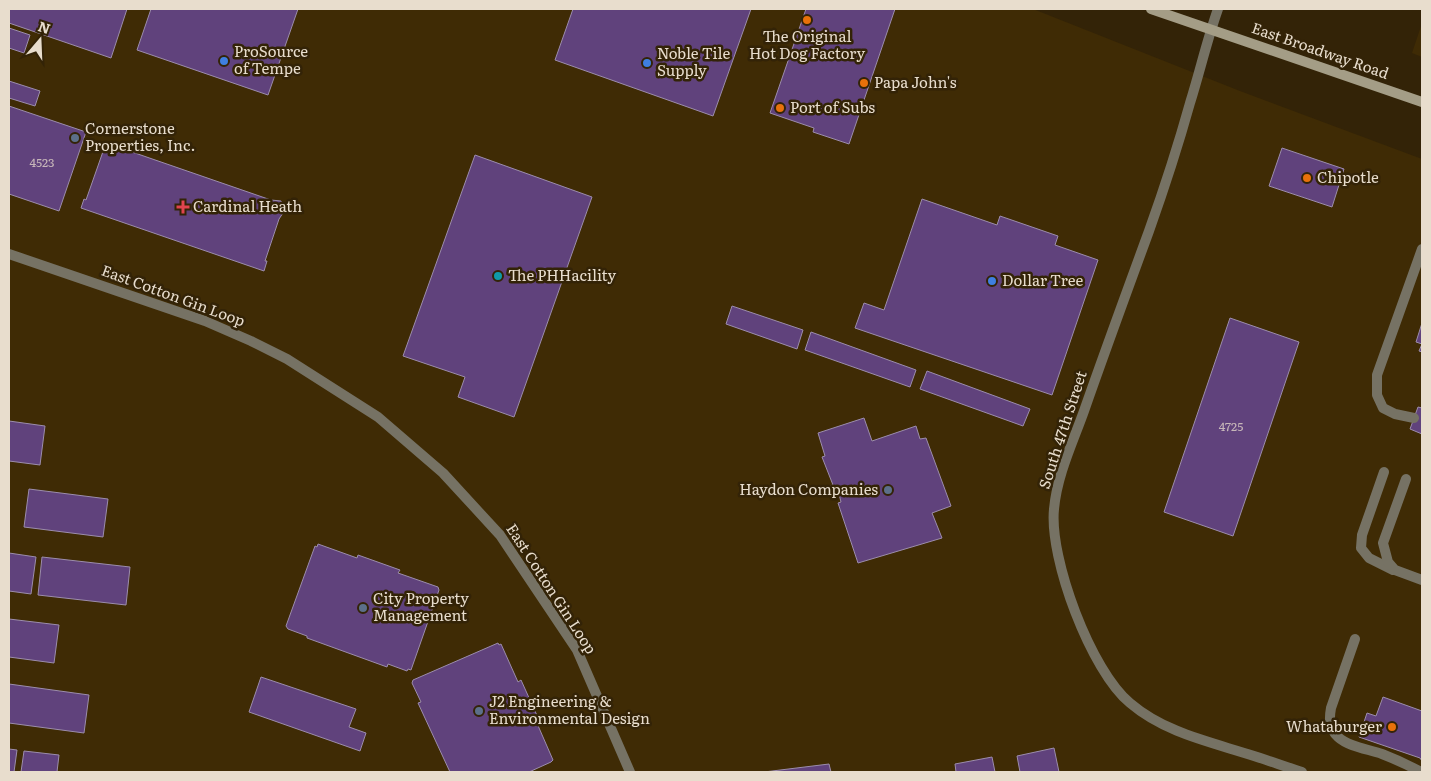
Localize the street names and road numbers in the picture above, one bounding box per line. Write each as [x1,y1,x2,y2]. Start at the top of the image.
street label: East Broadway Road [1249,15,1392,84]
street label: East Cotton Gin Loop [99,258,249,331]
street label: South 47th Street [1032,367,1092,492]
street label: East Cotton Gin Loop [501,518,603,658]

